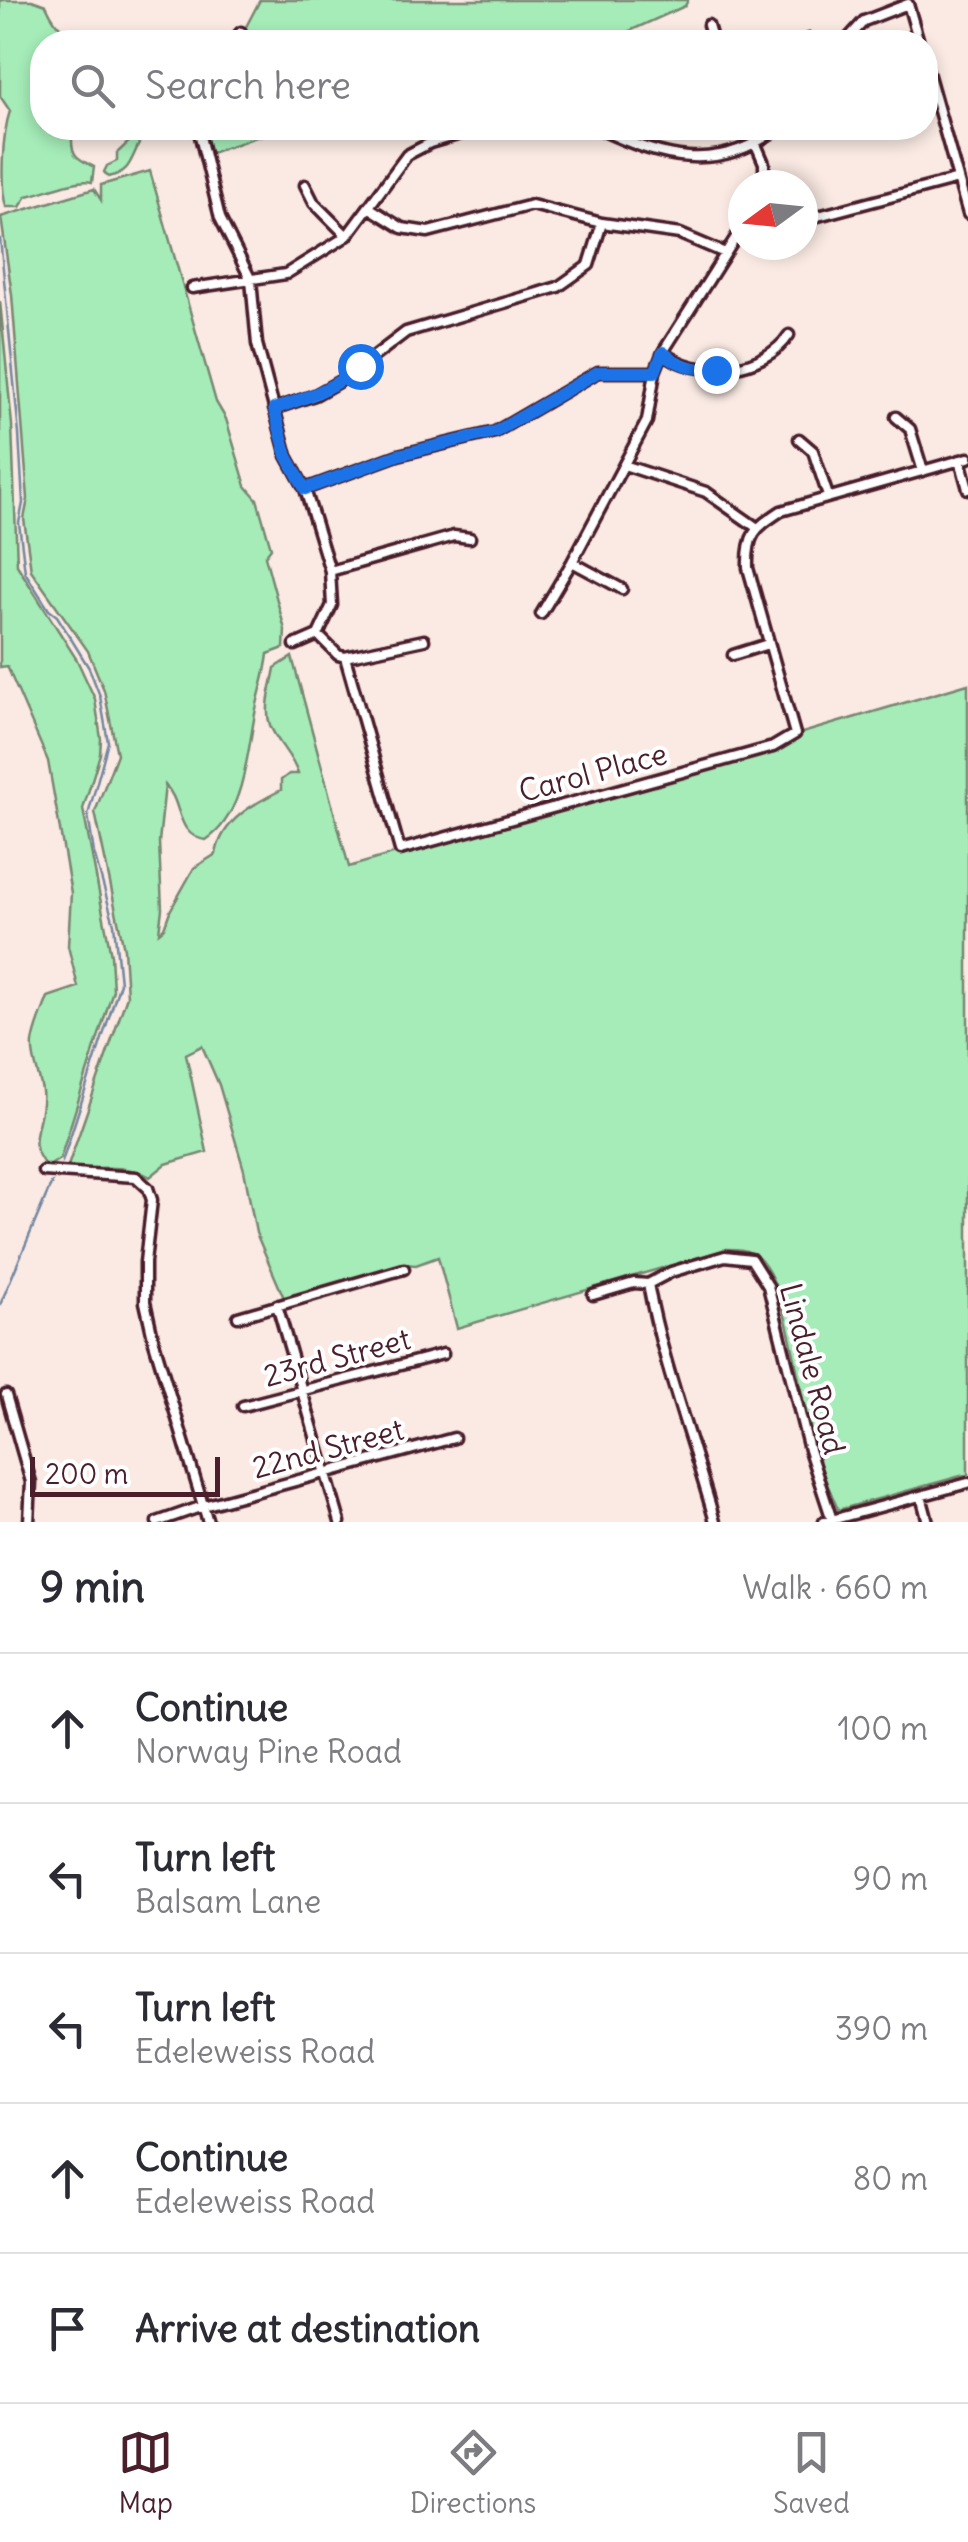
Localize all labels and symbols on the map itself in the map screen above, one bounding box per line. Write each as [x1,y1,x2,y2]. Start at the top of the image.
north arrow [728,170,818,260]
route start [338,344,384,390]
route end [694,348,740,394]
street label: Carol Place [514,734,671,810]
street label: Lindale Road [772,1279,854,1458]
street label: 23rd Street [259,1319,414,1395]
street label: 22nd Street [248,1410,408,1486]
scale bar [30,1452,220,1496]

